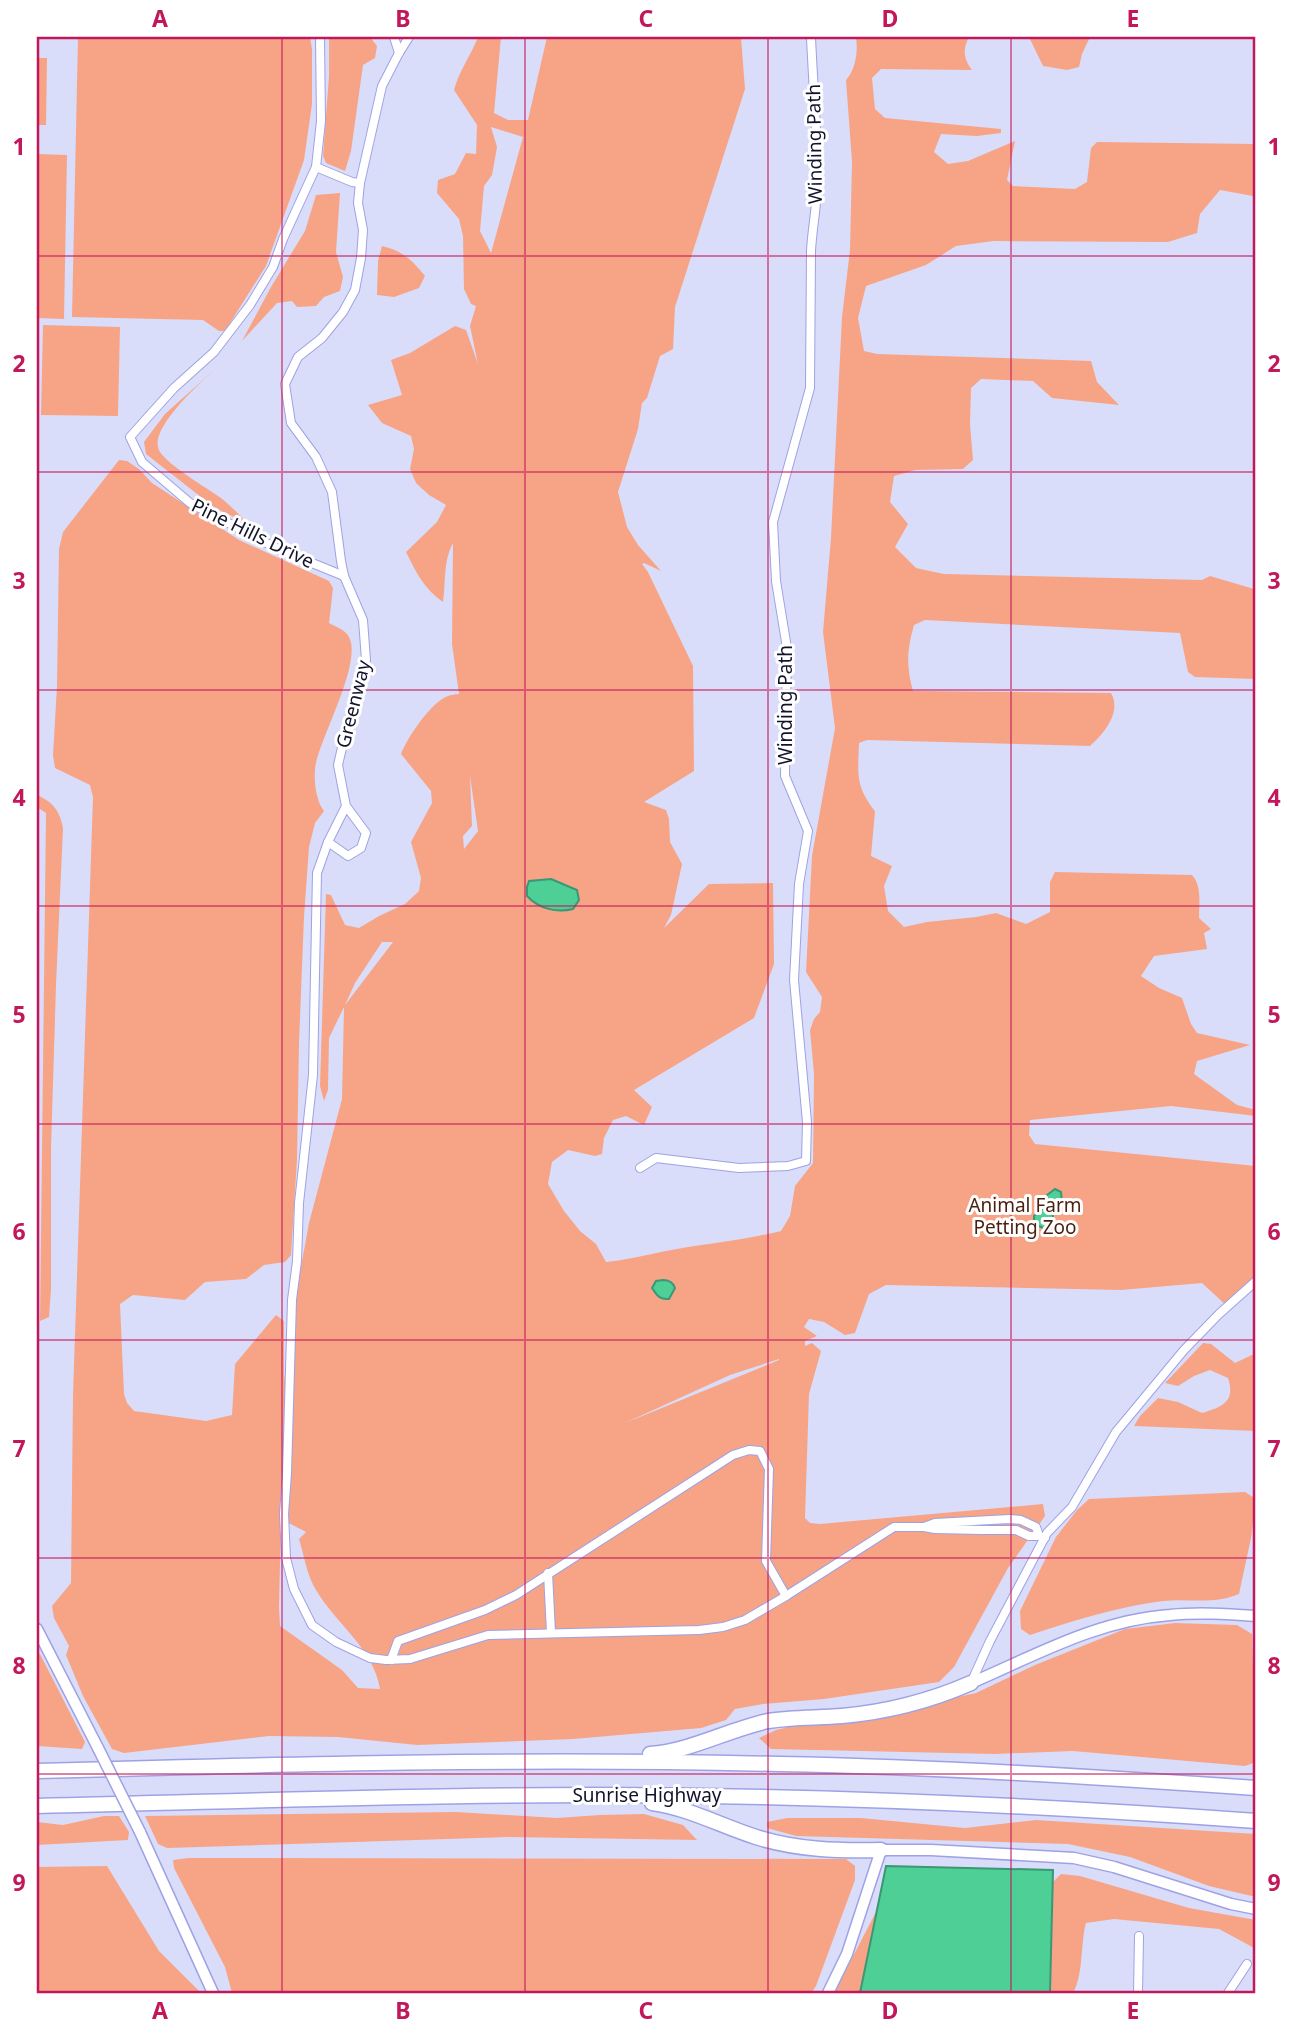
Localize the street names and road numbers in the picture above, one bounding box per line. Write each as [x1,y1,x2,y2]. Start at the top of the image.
street label: Winding Path [800,84,828,204]
street label: Pine Hills Drive [187,492,319,574]
street label: Winding Path [772,645,798,765]
street label: Greenway [330,657,377,751]
street label: Sunrise Highway [572,1782,722,1808]

